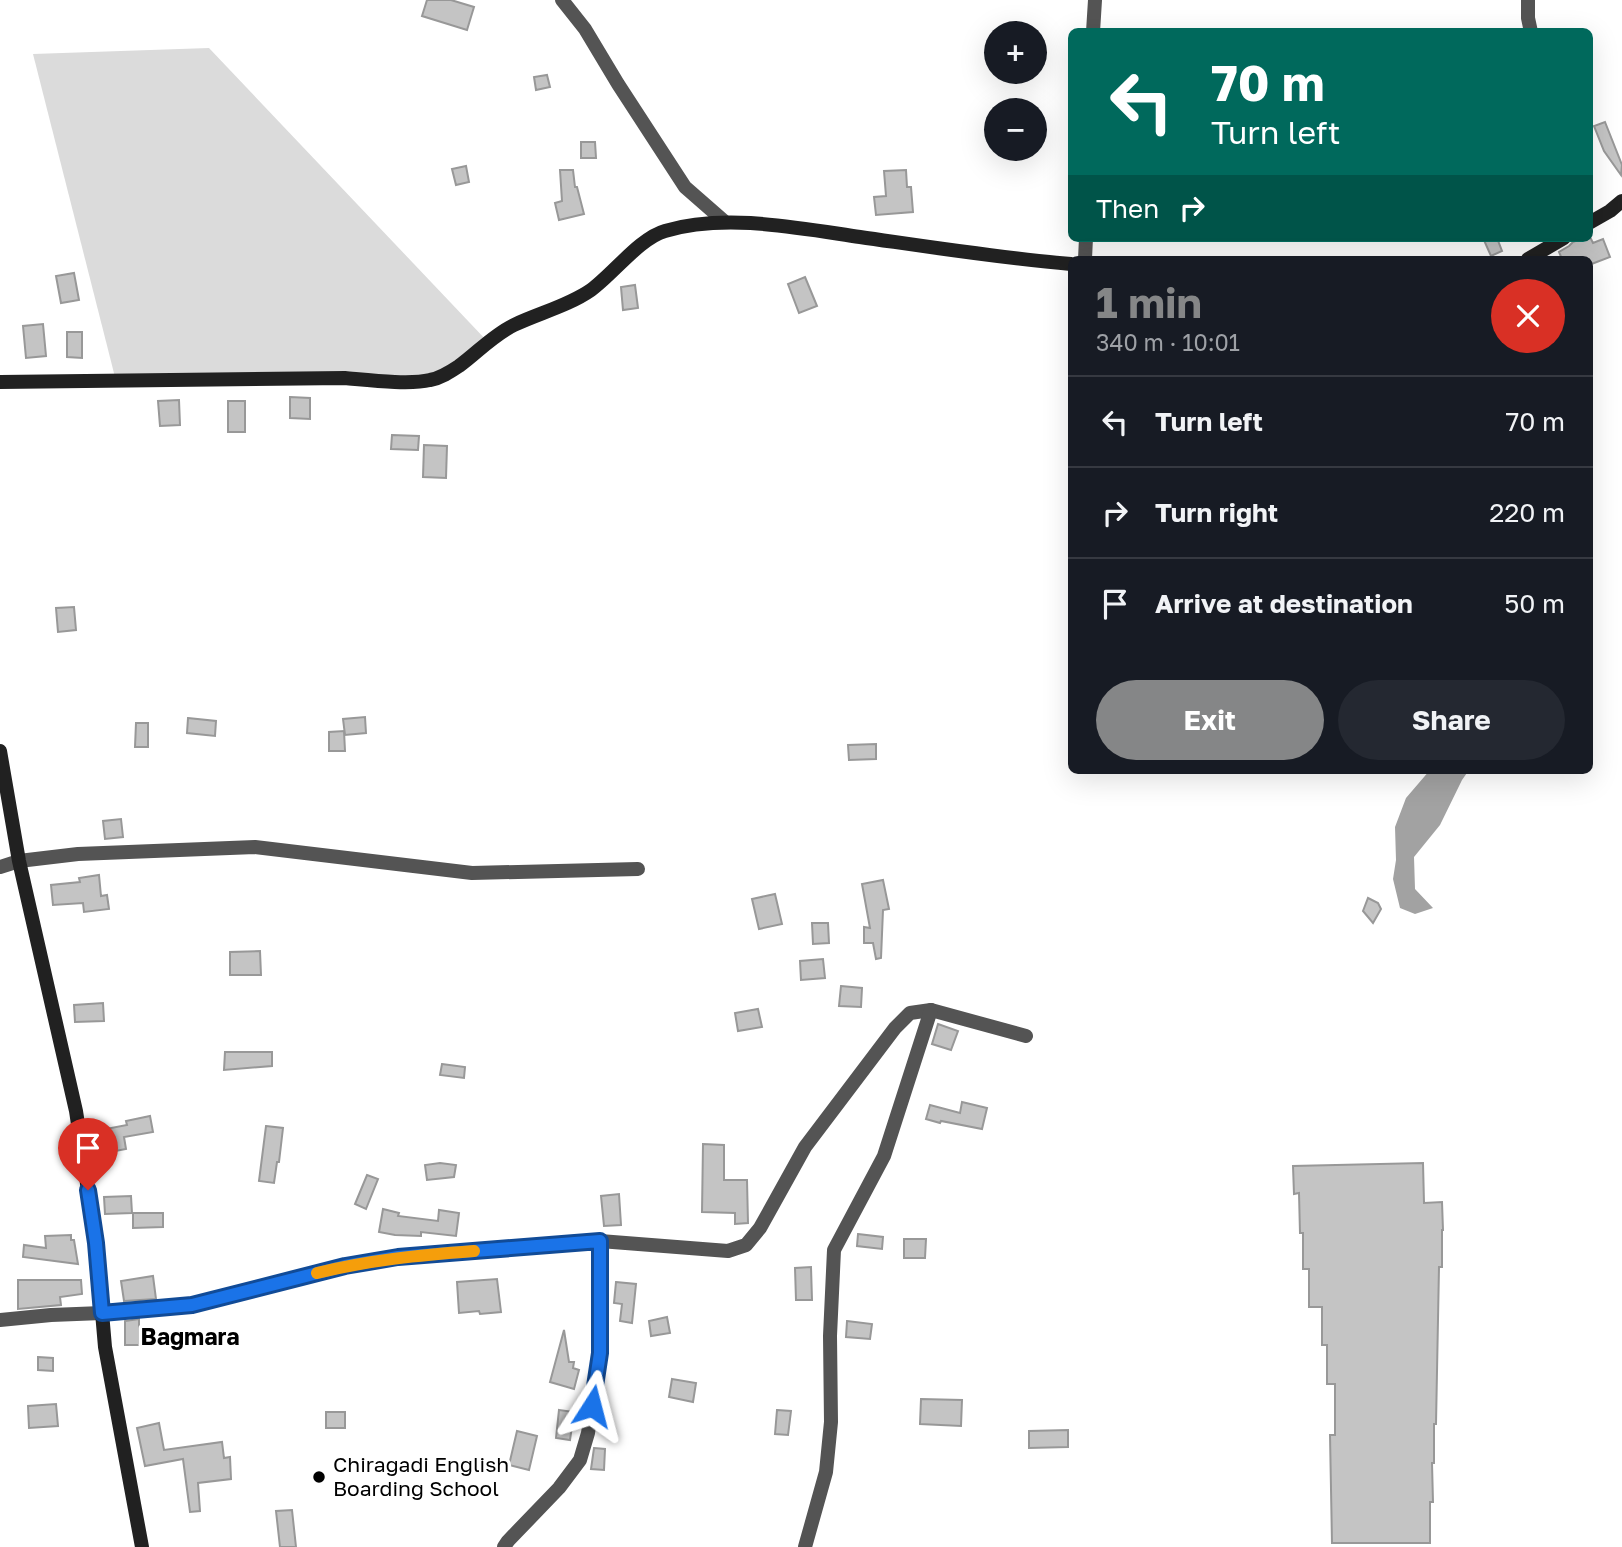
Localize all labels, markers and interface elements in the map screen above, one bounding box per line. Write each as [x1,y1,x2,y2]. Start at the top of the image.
map controls [984,21,1047,161]
button: + [984,21,1047,84]
text: 70 m [1211,53,1325,112]
icon: left [1096,56,1187,147]
button: − [984,98,1047,161]
text: Turn left [1211,113,1340,151]
icon: right [1173,189,1211,227]
text: Then [1096,193,1159,224]
text: 1 min [1096,277,1202,327]
button: close [1491,279,1565,353]
text: 340 m · 10:01 [1096,328,1240,356]
icon: left [1096,403,1134,441]
text: Turn left [1155,406,1263,437]
text: 70 m [1506,406,1565,437]
icon: right [1096,494,1134,532]
text: Turn right [1155,497,1278,528]
text: 220 m [1489,497,1565,528]
icon: arrive [1096,585,1134,623]
text: Arrive at destination [1155,588,1413,619]
text: 50 m [1504,588,1565,619]
button: Exit [1096,680,1324,760]
button: Share [1338,680,1565,760]
pin [58,1118,118,1190]
icon: arrive [69,1129,107,1167]
district label: Bagmara [140,1322,240,1350]
position arrow [555,1369,629,1443]
place label: Chiragadi English Boarding School [333,1451,509,1501]
marker: Chiragadi English Boarding School [311,1469,327,1485]

